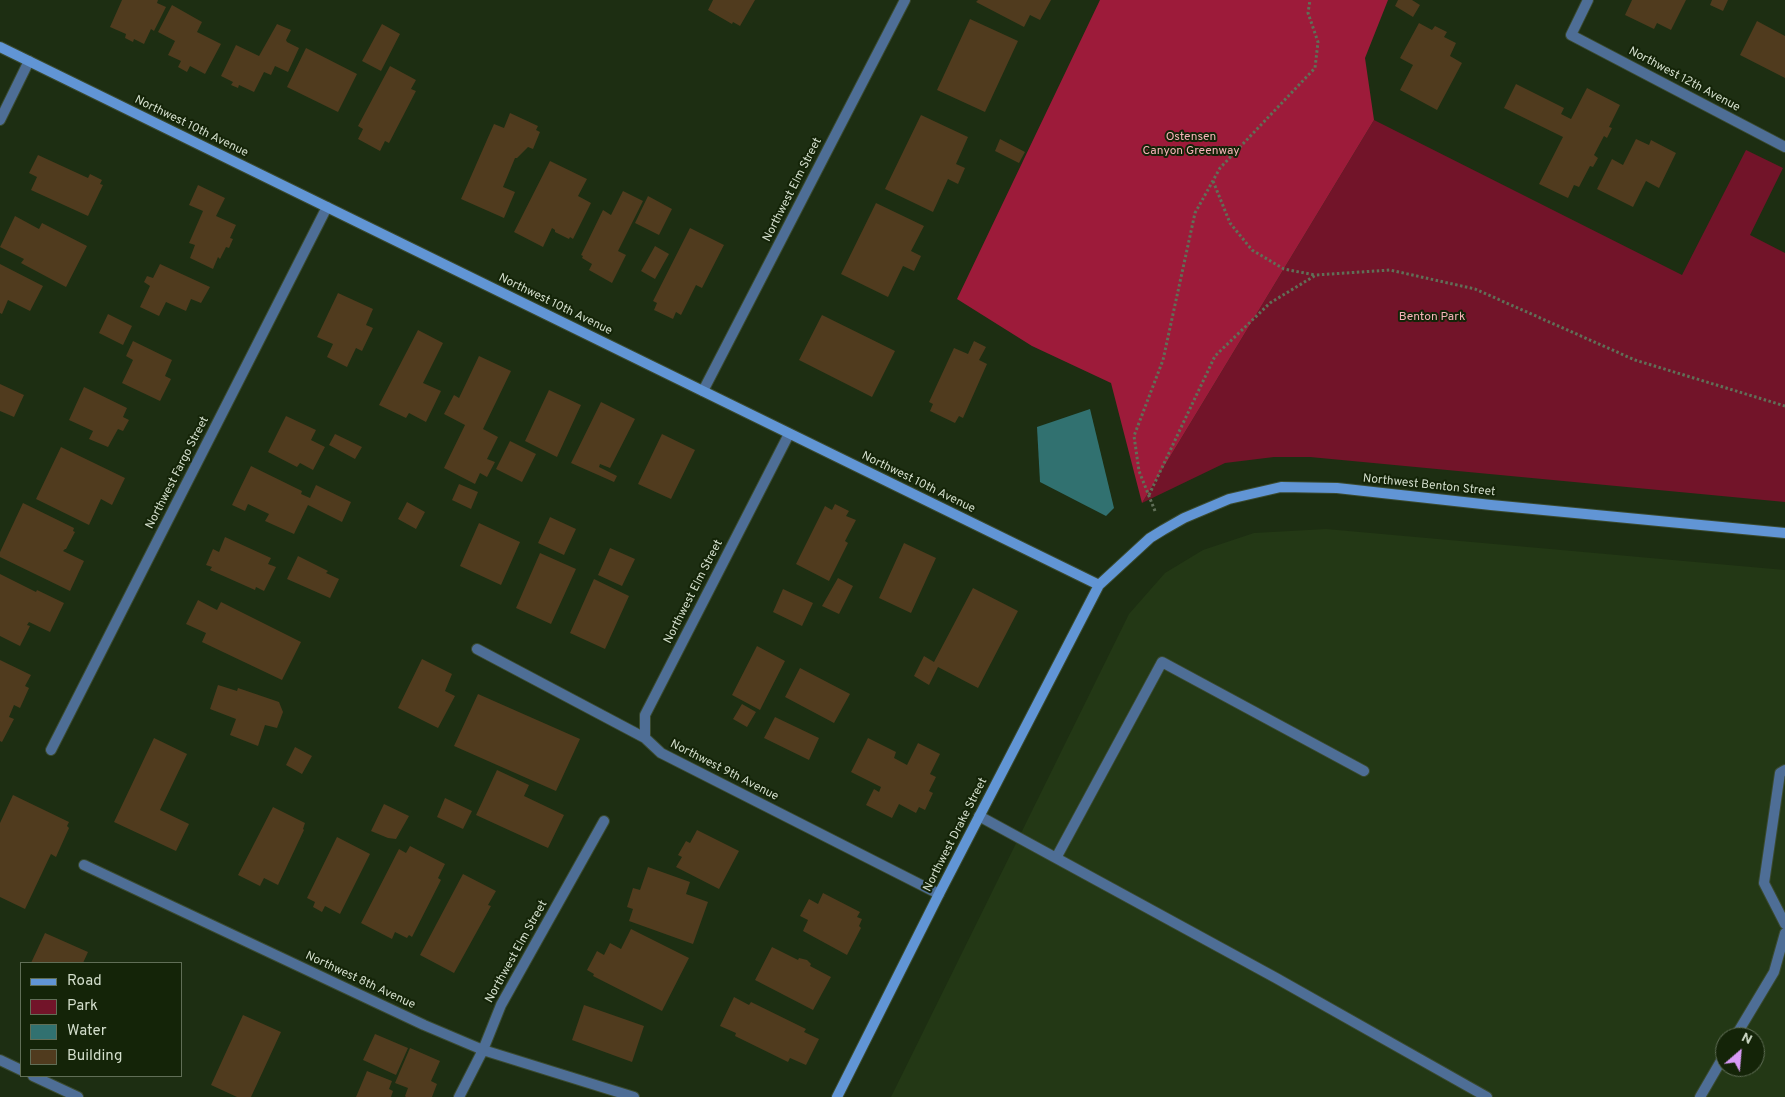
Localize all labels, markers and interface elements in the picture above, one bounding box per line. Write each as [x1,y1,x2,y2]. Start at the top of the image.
street label: Northwest 12th Avenue [1626,44,1742,116]
street label: Northwest 10th Avenue [132,93,250,161]
park label: Ostensen Canyon Greenway [1142,131,1240,159]
street label: Northwest Elm Street [760,136,826,244]
street label: Northwest 10th Avenue [496,271,614,339]
park label: Benton Park [1399,311,1465,325]
street label: Northwest Fargo Street [143,414,213,532]
street label: Northwest 10th Avenue [859,449,977,517]
street label: Northwest Benton Street [1362,472,1496,500]
street label: Northwest Elm Street [661,538,727,646]
street label: Northwest 9th Avenue [667,737,781,805]
street label: Northwest Drake Street [921,776,991,894]
street label: Northwest Elm Street [483,898,551,1006]
street label: Northwest 8th Avenue [303,949,417,1013]
legend [20,962,182,1077]
text: Road [67,972,102,991]
text: Park [67,997,98,1016]
text: Water [67,1022,106,1041]
north arrow [1715,1027,1765,1077]
text: N [1738,1029,1755,1049]
text: Building [67,1047,122,1066]

